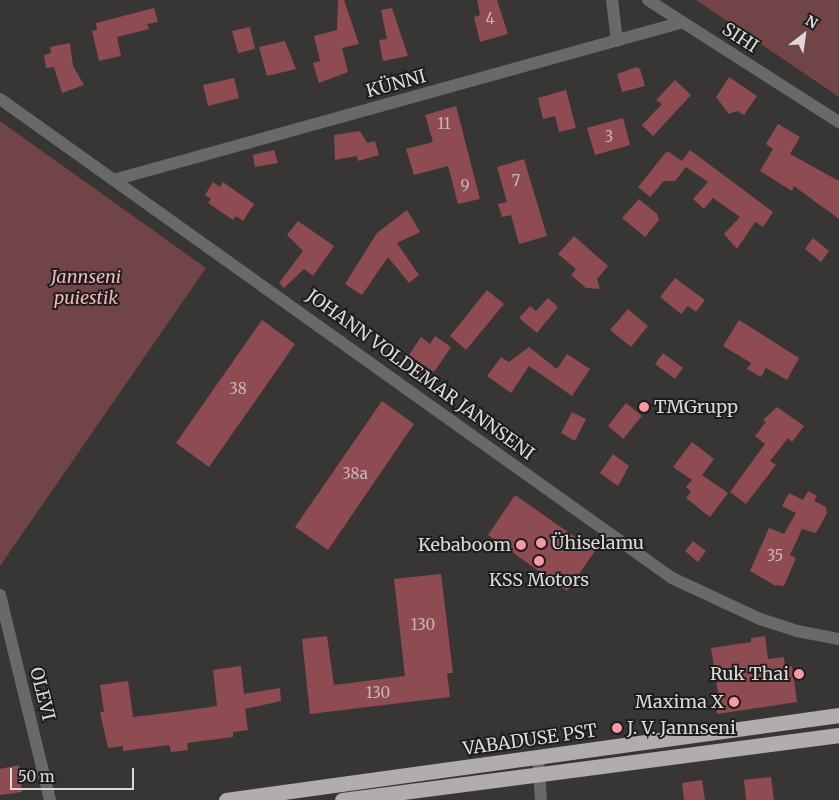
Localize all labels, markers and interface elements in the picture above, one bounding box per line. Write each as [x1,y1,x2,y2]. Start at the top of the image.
house number: 4 [485,10,495,28]
north arrow [779,10,829,60]
text: N [802,11,821,33]
street label: SIHI [718,18,762,58]
street label: KÜNNI [364,66,428,102]
house number: 11 [437,115,451,133]
house number: 3 [605,128,613,146]
house number: 7 [512,172,520,190]
house number: 9 [460,177,470,195]
park label: Jannseni puiestik [51,267,121,310]
street label: JOHANN VOLDEMAR JANNSENI [302,285,538,465]
house number: 38 [229,380,247,398]
place label: TMGrupp [654,396,738,418]
marker: TMGrupp [638,401,650,413]
house number: 38a [342,465,368,483]
place label: Ühiselamu [551,532,644,554]
place label: Kebaboom [418,534,511,556]
marker: Ühiselamu [535,537,547,549]
marker: Kebaboom [515,539,527,551]
house number: 35 [767,547,783,565]
marker: KSS Motors [533,555,545,567]
place label: KSS Motors [489,569,589,591]
house number: 130 [411,616,435,634]
place label: Ruk Thai [710,663,789,685]
street label: OLEVI [25,665,59,723]
marker: Ruk Thai [793,668,805,680]
house number: 130 [366,684,390,702]
place label: Maxima X [635,691,724,713]
marker: Maxima X [728,696,740,708]
place label: J. V. Jannseni [627,717,736,739]
street label: VABADUSE PST [462,720,598,760]
marker: J. V. Jannseni [611,722,623,734]
scale bar [12,758,136,790]
text: 50 m [18,767,55,786]

